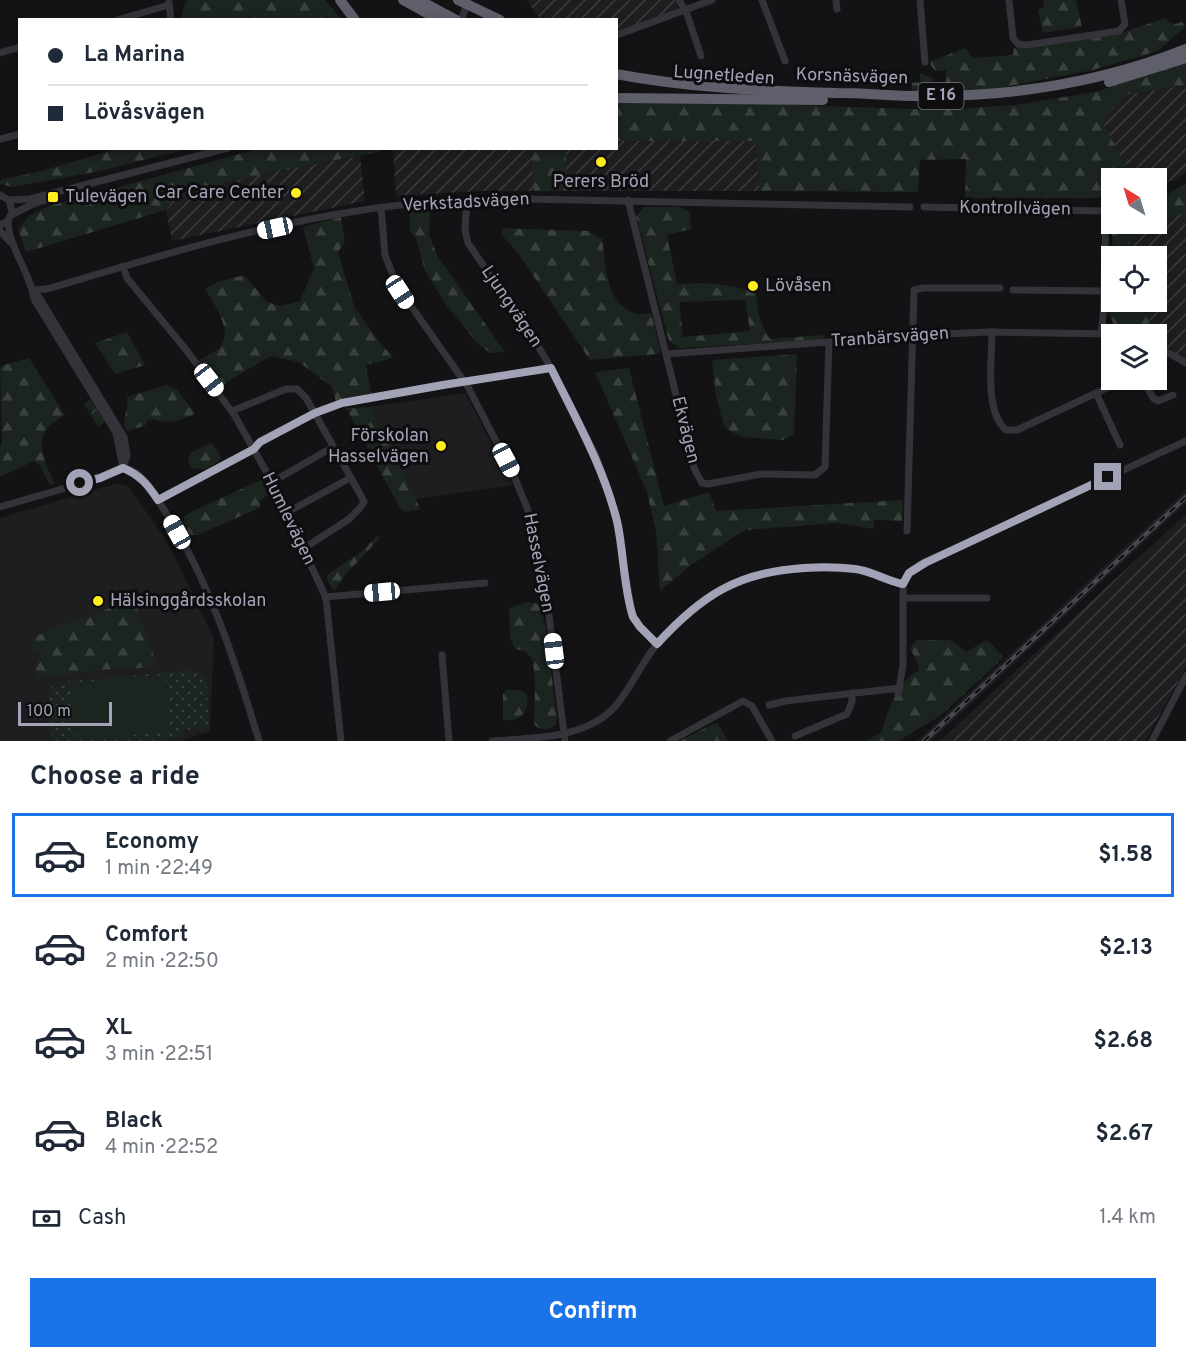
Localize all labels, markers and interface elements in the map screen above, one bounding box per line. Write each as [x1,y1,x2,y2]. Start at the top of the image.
text: La Marina [84,42,185,69]
street label: Lugnetleden [673,61,775,91]
street label: Korsnäsvägen [795,64,909,90]
road number: E 16 [918,83,964,109]
text: Lövåsvägen [84,100,205,127]
marker: Perers Bröd [594,155,608,169]
north arrow [1101,168,1167,234]
map controls [1101,168,1167,390]
place label: Perers Bröd [553,171,649,194]
place label: Car Care Center [155,182,284,205]
place label: Tulevägen [65,186,147,209]
marker: Car Care Center [289,186,303,200]
street label: Verkstadsvägen [402,188,530,218]
marker: Tulevägen [46,190,60,204]
street label: Kontrollvägen [959,197,1071,221]
car [256,215,294,241]
button: locate [1101,246,1167,312]
street label: Ljungvägen [475,262,547,352]
car [383,272,417,312]
place label: Lövåsen [765,275,832,298]
marker: Lövåsen [746,279,760,293]
street label: Tranbärsvägen [830,322,950,354]
button: layers [1101,324,1167,390]
car [191,360,227,400]
street label: Ekvägen [666,394,704,466]
place label: Förskolan Hasselvägen [328,425,429,469]
marker: Förskolan Hasselvägen [434,439,448,453]
car [490,440,522,480]
route end [1094,463,1121,490]
route start [66,469,93,496]
street label: Humlevägen [256,469,320,569]
street label: Hasselvägen [517,511,559,615]
car [160,512,194,552]
car [363,581,401,603]
place label: Hälsinggårdsskolan [110,590,266,613]
marker: Hälsinggårdsskolan [91,594,105,608]
car [543,632,565,670]
scale bar [18,699,112,726]
text: 100 m [27,702,71,722]
text: Choose a ride [30,760,200,794]
icon: car [33,828,87,882]
text: Economy [105,829,199,856]
text: $1.58 [1098,842,1153,869]
text: 1 min · 22:49 [105,856,213,882]
icon: car [33,921,87,975]
text: Comfort [105,922,188,949]
text: $2.13 [1099,935,1153,962]
text: 2 min · 22:50 [105,949,219,975]
icon: car [33,1014,87,1068]
text: XL [105,1015,132,1042]
text: $2.68 [1094,1028,1153,1055]
text: 3 min · 22:51 [105,1042,213,1068]
icon: car [33,1107,87,1161]
text: Black [105,1108,163,1135]
text: $2.67 [1096,1121,1153,1148]
text: 4 min · 22:52 [105,1135,218,1161]
icon: cash [30,1202,63,1235]
text: Cash [78,1205,127,1232]
text: 1.4 km [1099,1205,1156,1231]
button: Confirm [30,1278,1156,1347]

